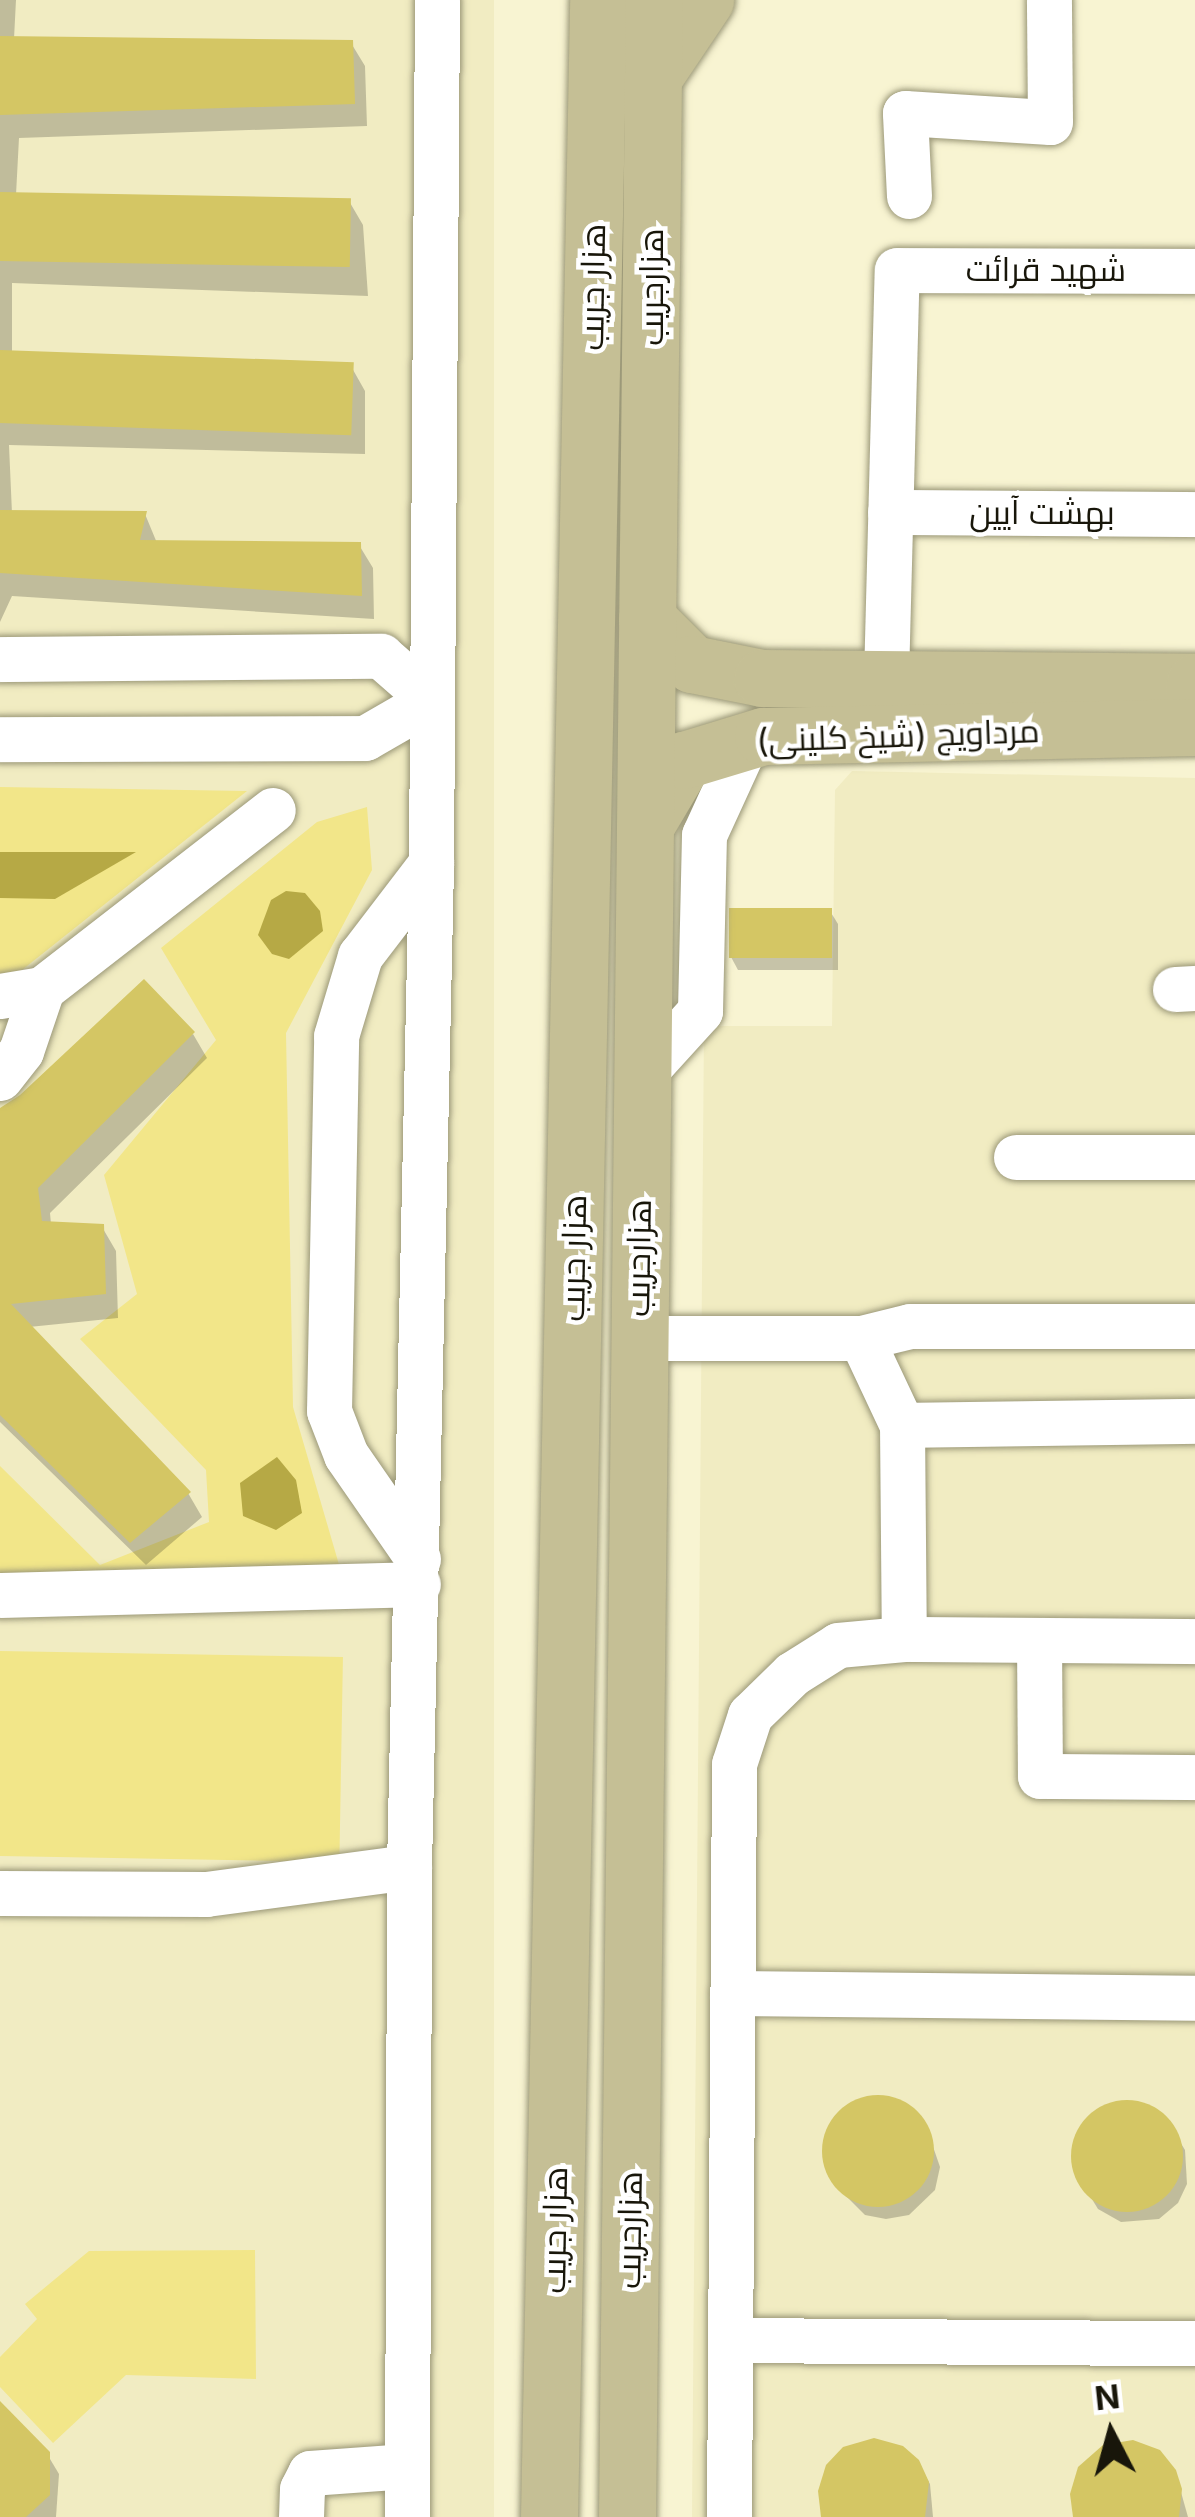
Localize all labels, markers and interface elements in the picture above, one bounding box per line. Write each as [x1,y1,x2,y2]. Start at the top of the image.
street label: هزار جریب [572,223,614,351]
street label: هزارجریب [632,228,672,346]
street label: شهید قرائت [966,250,1126,290]
street label: بهشت آیین [969,493,1115,533]
street label: مرداویج (شیخ کلینی) [756,711,1040,761]
street label: هزار جریب [553,1194,595,1322]
street label: هزارجریب [618,1199,660,1317]
street label: هزار جریب [534,2166,576,2294]
street label: هزارجریب [609,2171,651,2289]
north arrow [1051,2373,1171,2493]
text: N [1093,2376,1122,2418]

